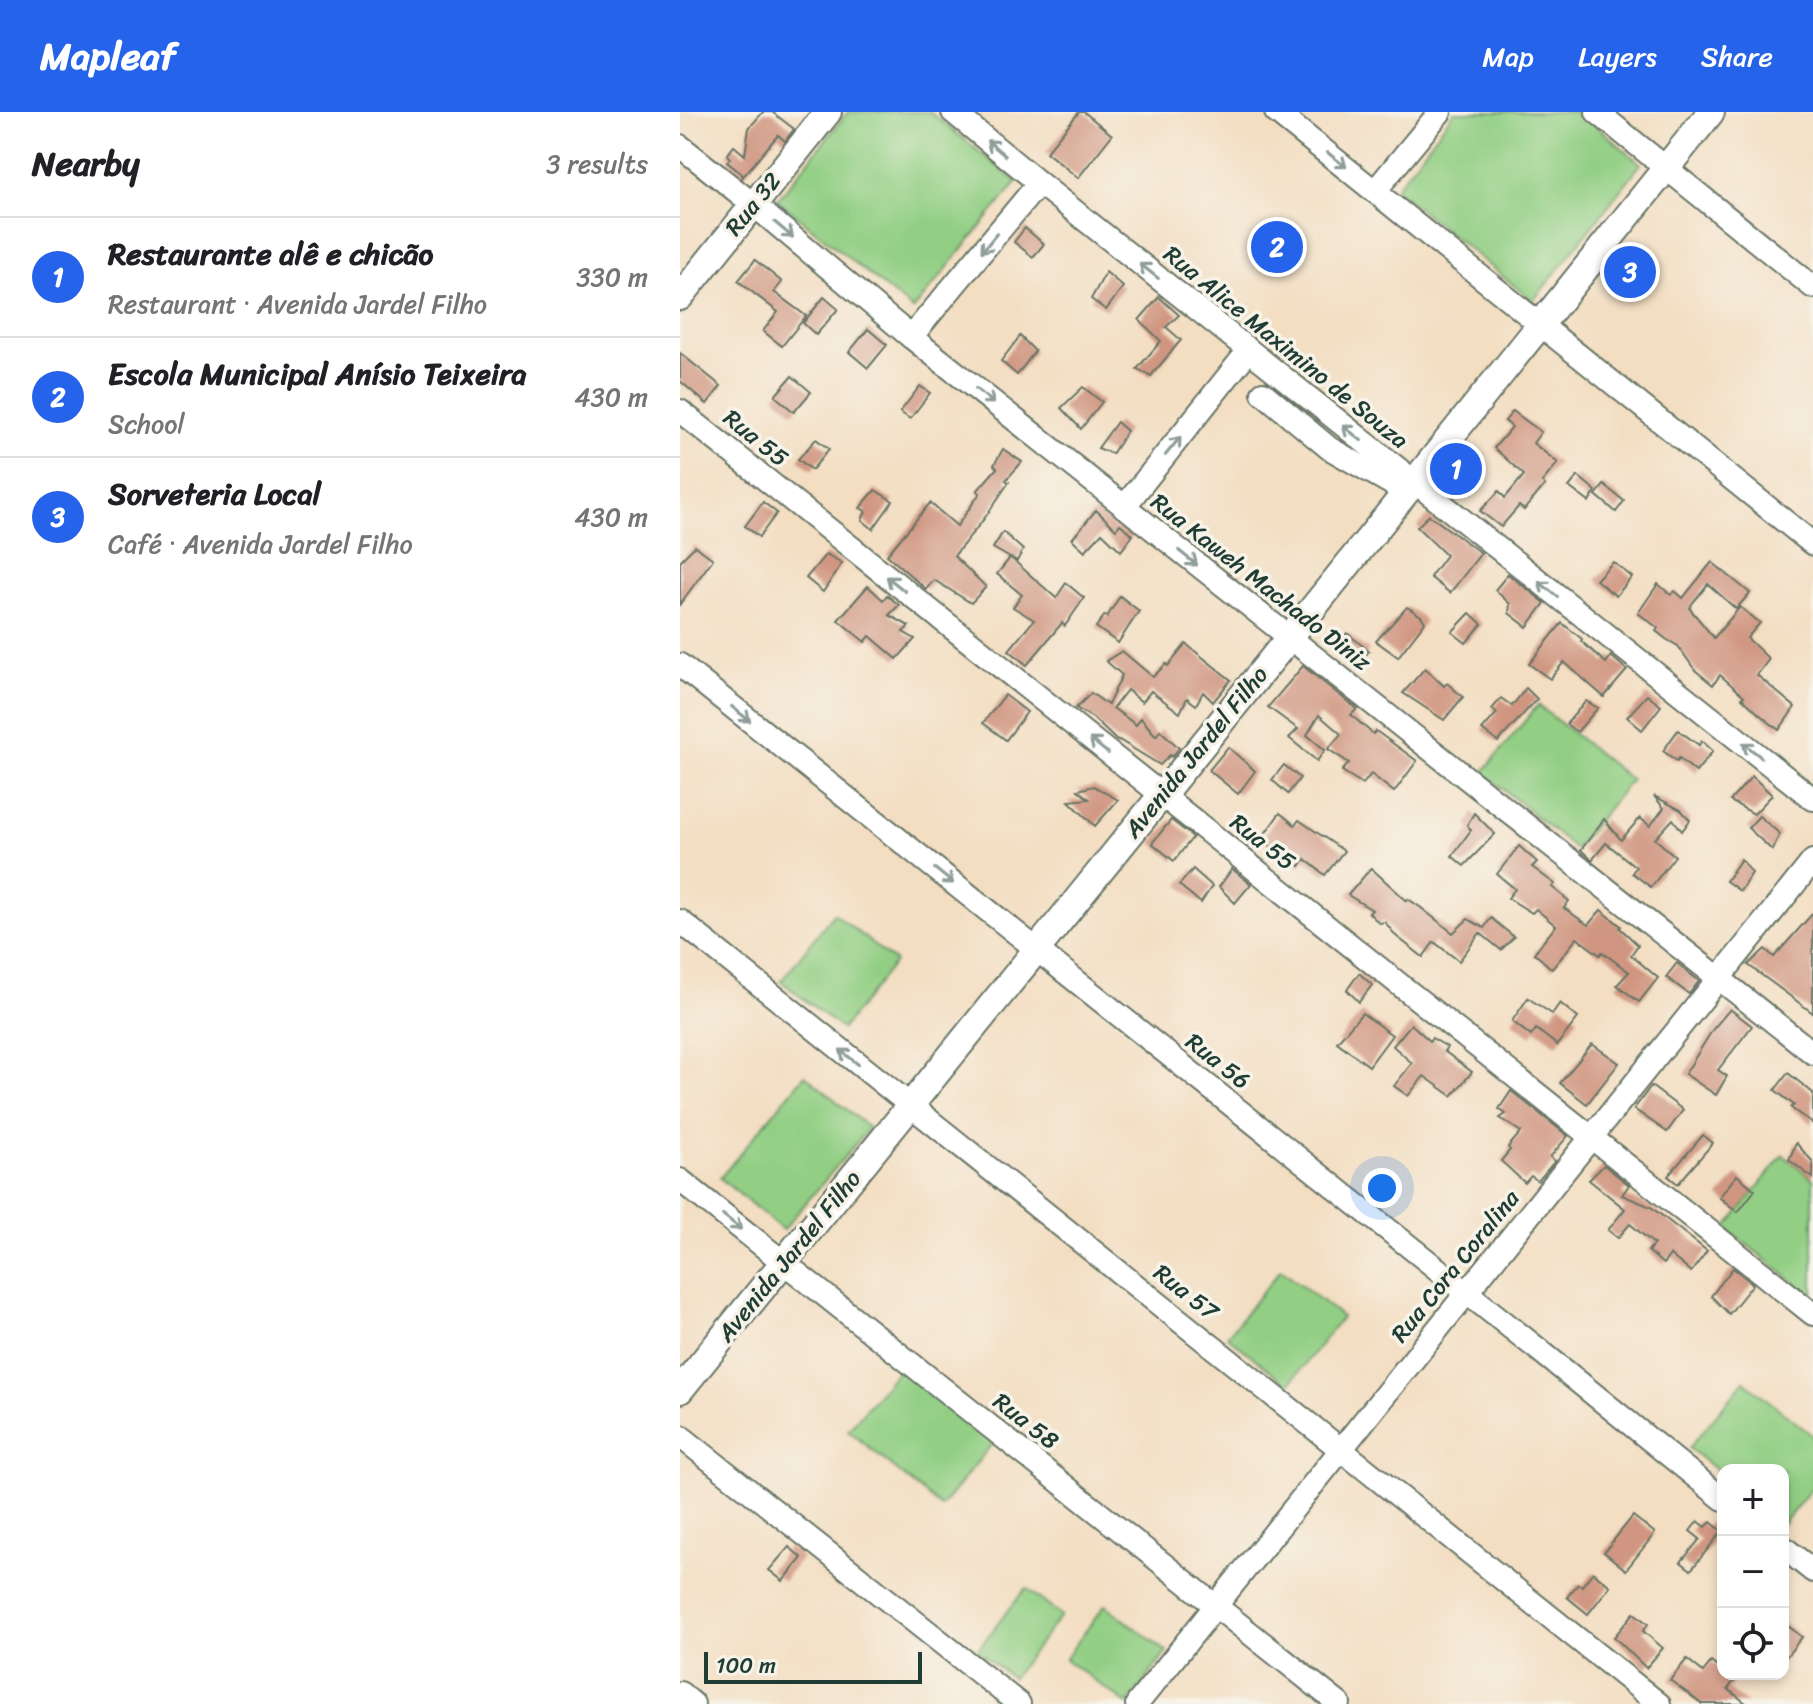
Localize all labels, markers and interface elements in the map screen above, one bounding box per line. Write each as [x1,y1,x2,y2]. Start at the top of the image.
text: Mapleaf [40,23,176,90]
text: Map [1482,32,1534,81]
text: Layers [1578,32,1657,81]
text: Share [1701,32,1773,81]
text: Nearby [32,134,140,194]
one-way arrow [986,139,1007,157]
text: 3 results [546,141,648,187]
one-way arrow [1326,152,1347,169]
street label: Rua 32 [714,162,792,245]
pin: 2 [1251,217,1303,277]
one-way arrow [774,221,794,239]
text: Restaurante alê e chicão [108,227,433,281]
one-way arrow [980,233,998,253]
street label: Rua Alice Maximino de Souza [1154,234,1418,460]
pin: 3 [1604,242,1656,302]
text: 1 [52,254,64,300]
text: 330 m [576,254,648,300]
one-way arrow [1139,262,1160,280]
text: Restaurant · Avenida Jardel Filho [108,281,487,327]
text: Escola Municipal Anísio Teixeira [108,347,526,401]
text: 2 [50,374,66,420]
text: 430 m [574,374,648,420]
one-way arrow [974,387,995,405]
street label: Rua 55 [714,398,798,478]
text: School [108,401,185,447]
one-way arrow [1343,424,1363,442]
one-way arrow [1164,436,1181,457]
pin: 1 [1430,439,1482,499]
text: Sorveteria Local [108,467,321,521]
street label: Rua Kaweh Machado Diniz [1141,482,1381,682]
text: 3 [51,494,65,540]
text: 430 m [574,494,648,540]
text: Café · Avenida Jardel Filho [108,521,413,567]
one-way arrow [1177,549,1198,567]
one-way arrow [886,575,907,592]
one-way arrow [1538,580,1559,598]
street label: Avenida Jardel Filho [1112,656,1279,848]
one-way arrow [730,705,751,723]
one-way arrow [1089,737,1110,754]
one-way arrow [1742,742,1763,759]
street label: Rua 55 [1220,802,1306,882]
one-way arrow [933,868,954,885]
street label: Rua 56 [1176,1022,1260,1100]
one-way arrow [839,1048,860,1066]
street label: Avenida Jardel Filho [705,1160,872,1352]
your location [1362,1168,1402,1208]
street label: Rua Cora Coralina [1380,1179,1531,1352]
one-way arrow [721,1213,742,1230]
street label: Rua 57 [1144,1253,1229,1332]
street label: Rua 58 [984,1381,1068,1461]
map controls [1717,1464,1789,1680]
button: + [1717,1464,1789,1536]
button: − [1717,1536,1789,1608]
button: locate [1717,1608,1789,1680]
text: 100 m [716,1646,776,1685]
scale bar [704,1648,922,1684]

